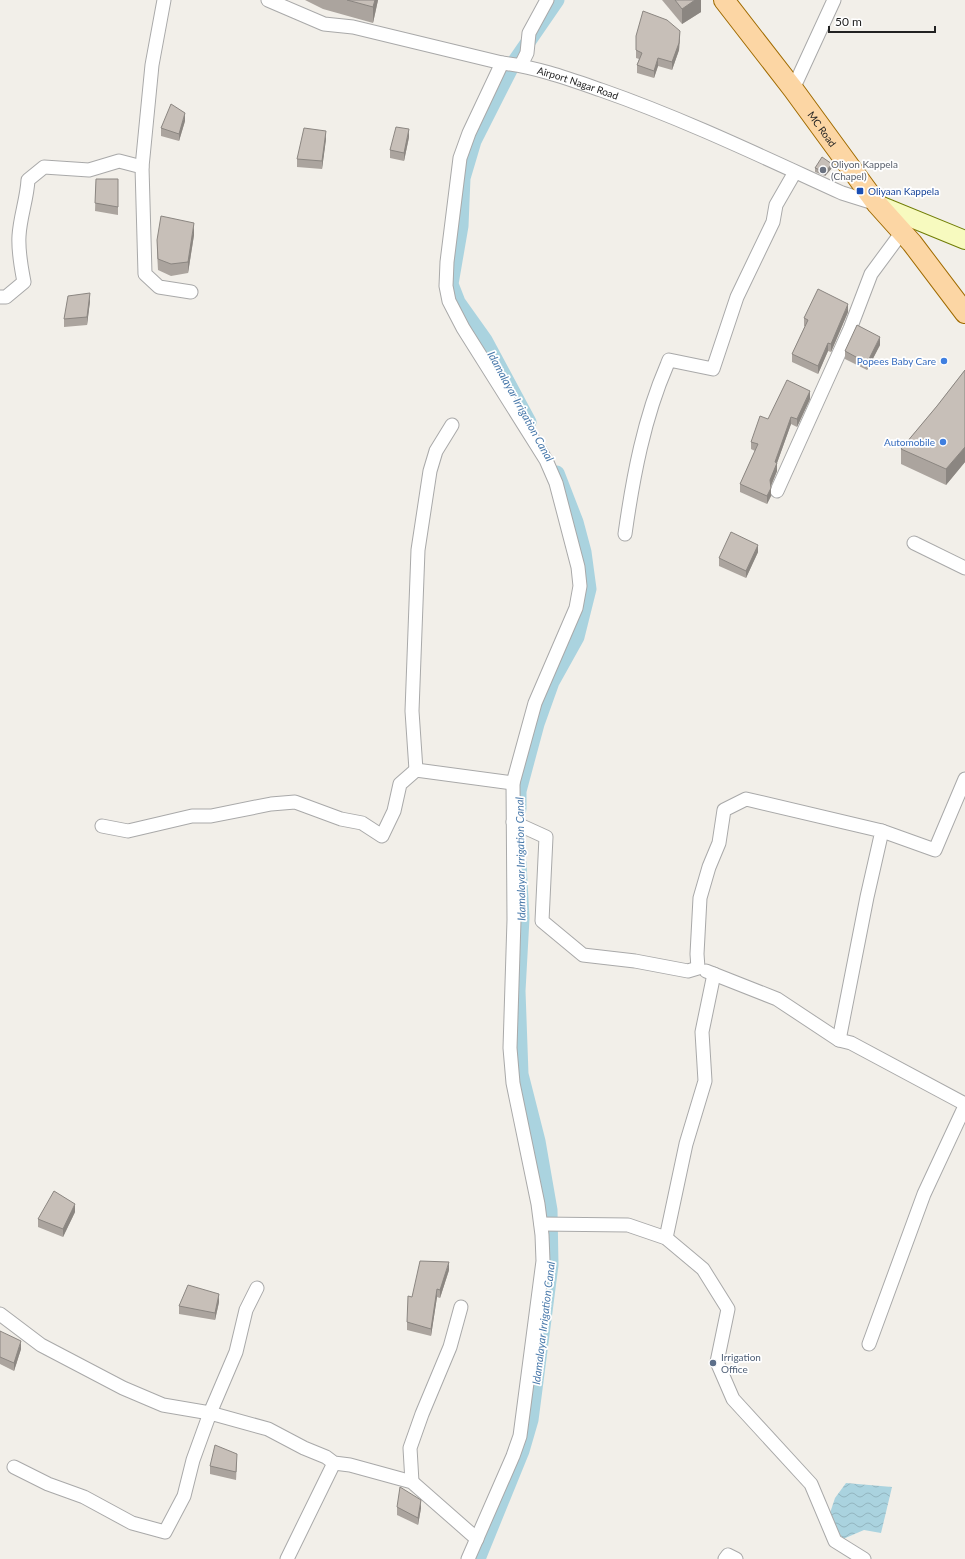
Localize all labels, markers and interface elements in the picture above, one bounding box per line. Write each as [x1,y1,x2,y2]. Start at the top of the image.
scale bar [829,8,935,34]
text: 50 m [835,14,862,29]
street label: Airport Nagar Road [536,64,620,102]
street label: MC Road [805,109,839,149]
place label: Oliyon Kappela (Chapel) [831,158,898,182]
marker: Oliyon Kappela (Chapel) [818,165,828,175]
place label: Oliyaan Kappela [868,185,939,197]
marker: Oliyaan Kappela [855,186,865,196]
water label: Idamalayar Irrigation Canal [485,349,557,464]
place label: Popees Baby Care [857,355,936,367]
marker: Popees Baby Care [939,356,949,366]
place label: Automobile [884,436,935,448]
marker: Automobile [938,437,948,447]
water label: Idamalayar Irrigation Canal [512,796,528,921]
water label: Idamalayar Irrigation Canal [529,1260,557,1385]
place label: Irrigation Office [721,1351,761,1375]
marker: Irrigation Office [708,1358,718,1368]

